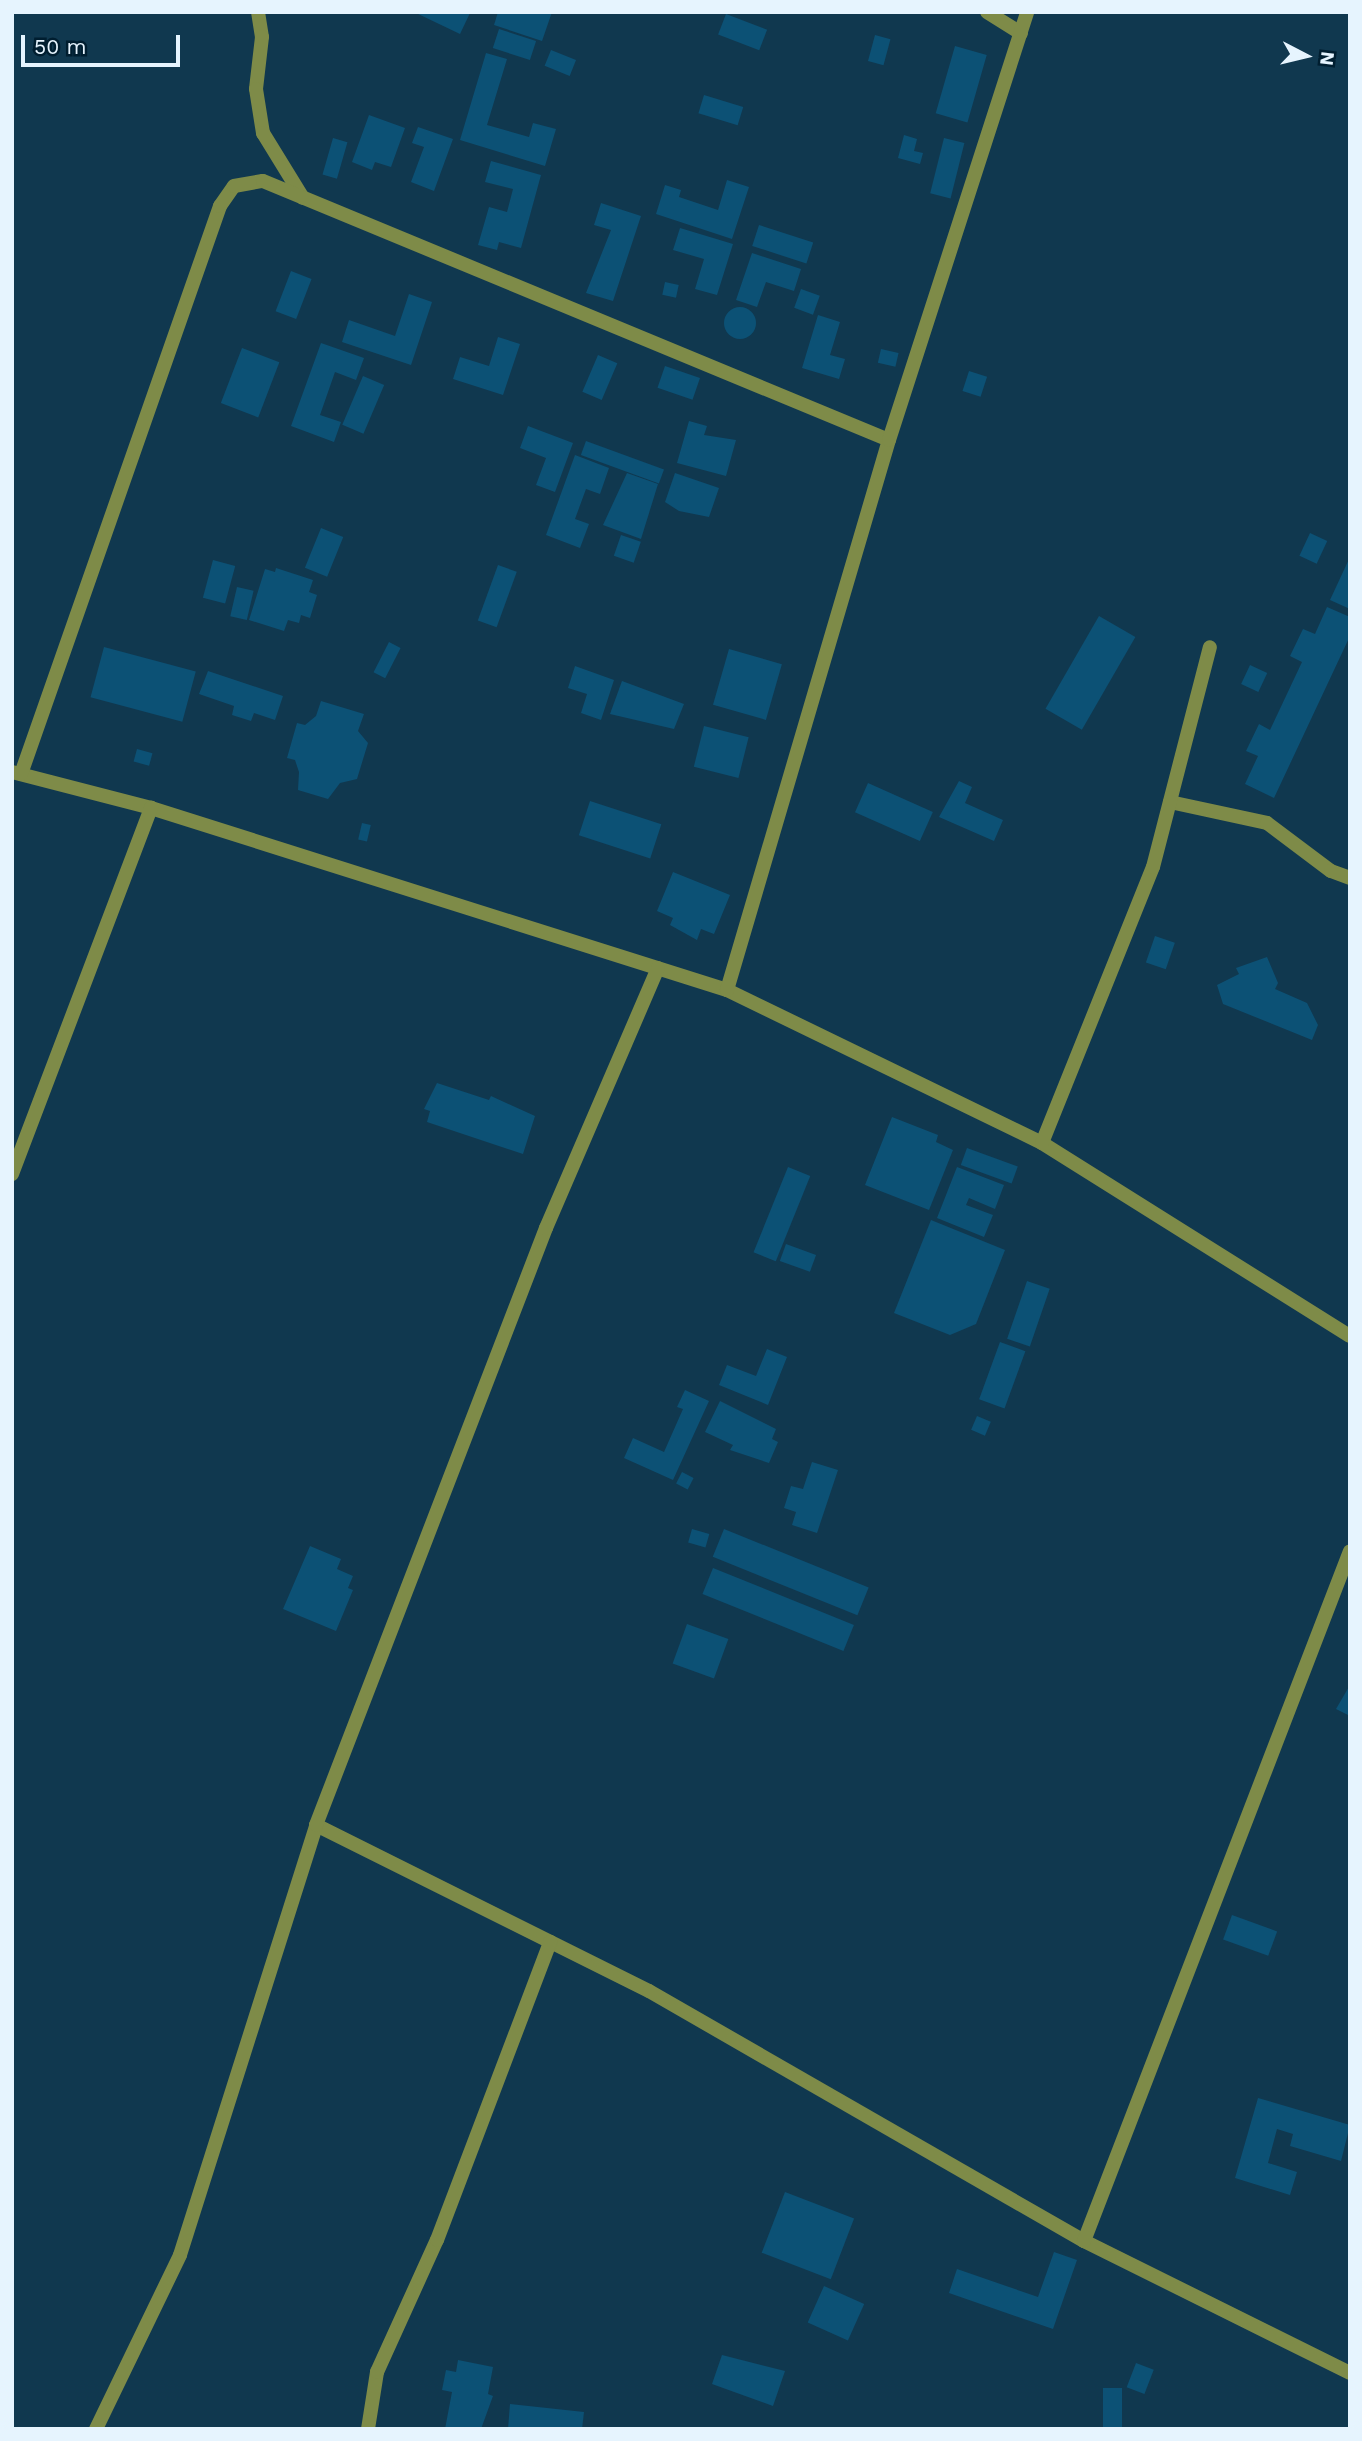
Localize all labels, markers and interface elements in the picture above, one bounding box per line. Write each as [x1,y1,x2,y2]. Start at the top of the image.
scale bar [24,21,184,65]
north arrow [1271,21,1341,91]
text: 50 m [34,34,86,59]
text: N [1315,50,1340,67]

